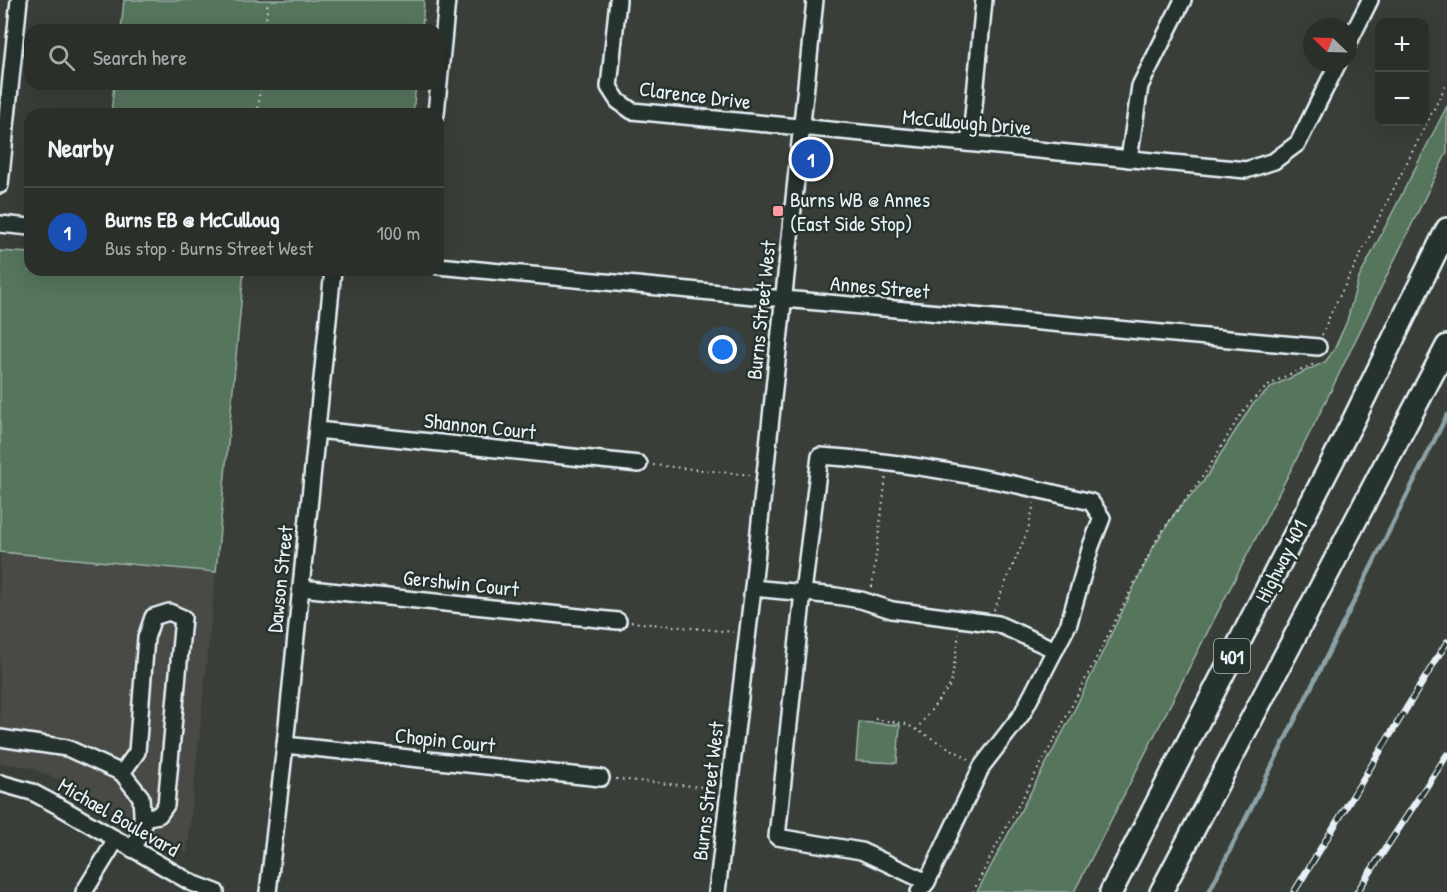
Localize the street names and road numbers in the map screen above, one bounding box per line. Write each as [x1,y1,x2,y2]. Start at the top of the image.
street label: Clarence Drive [638,74,752,116]
street label: McCullough Drive [901,102,1033,142]
street label: Burns Street West [739,238,783,381]
street label: Annes Street [829,268,932,306]
street label: Shannon Court [423,406,538,446]
street label: Highway 401 [1248,515,1314,607]
street label: Dawson Street [260,523,300,634]
street label: Gershwin Court [402,563,521,604]
road number: 401 [1214,639,1250,673]
street label: Burns Street West [685,719,731,862]
street label: Chopin Court [394,720,497,760]
street label: Michael Boulevard [53,771,185,863]

